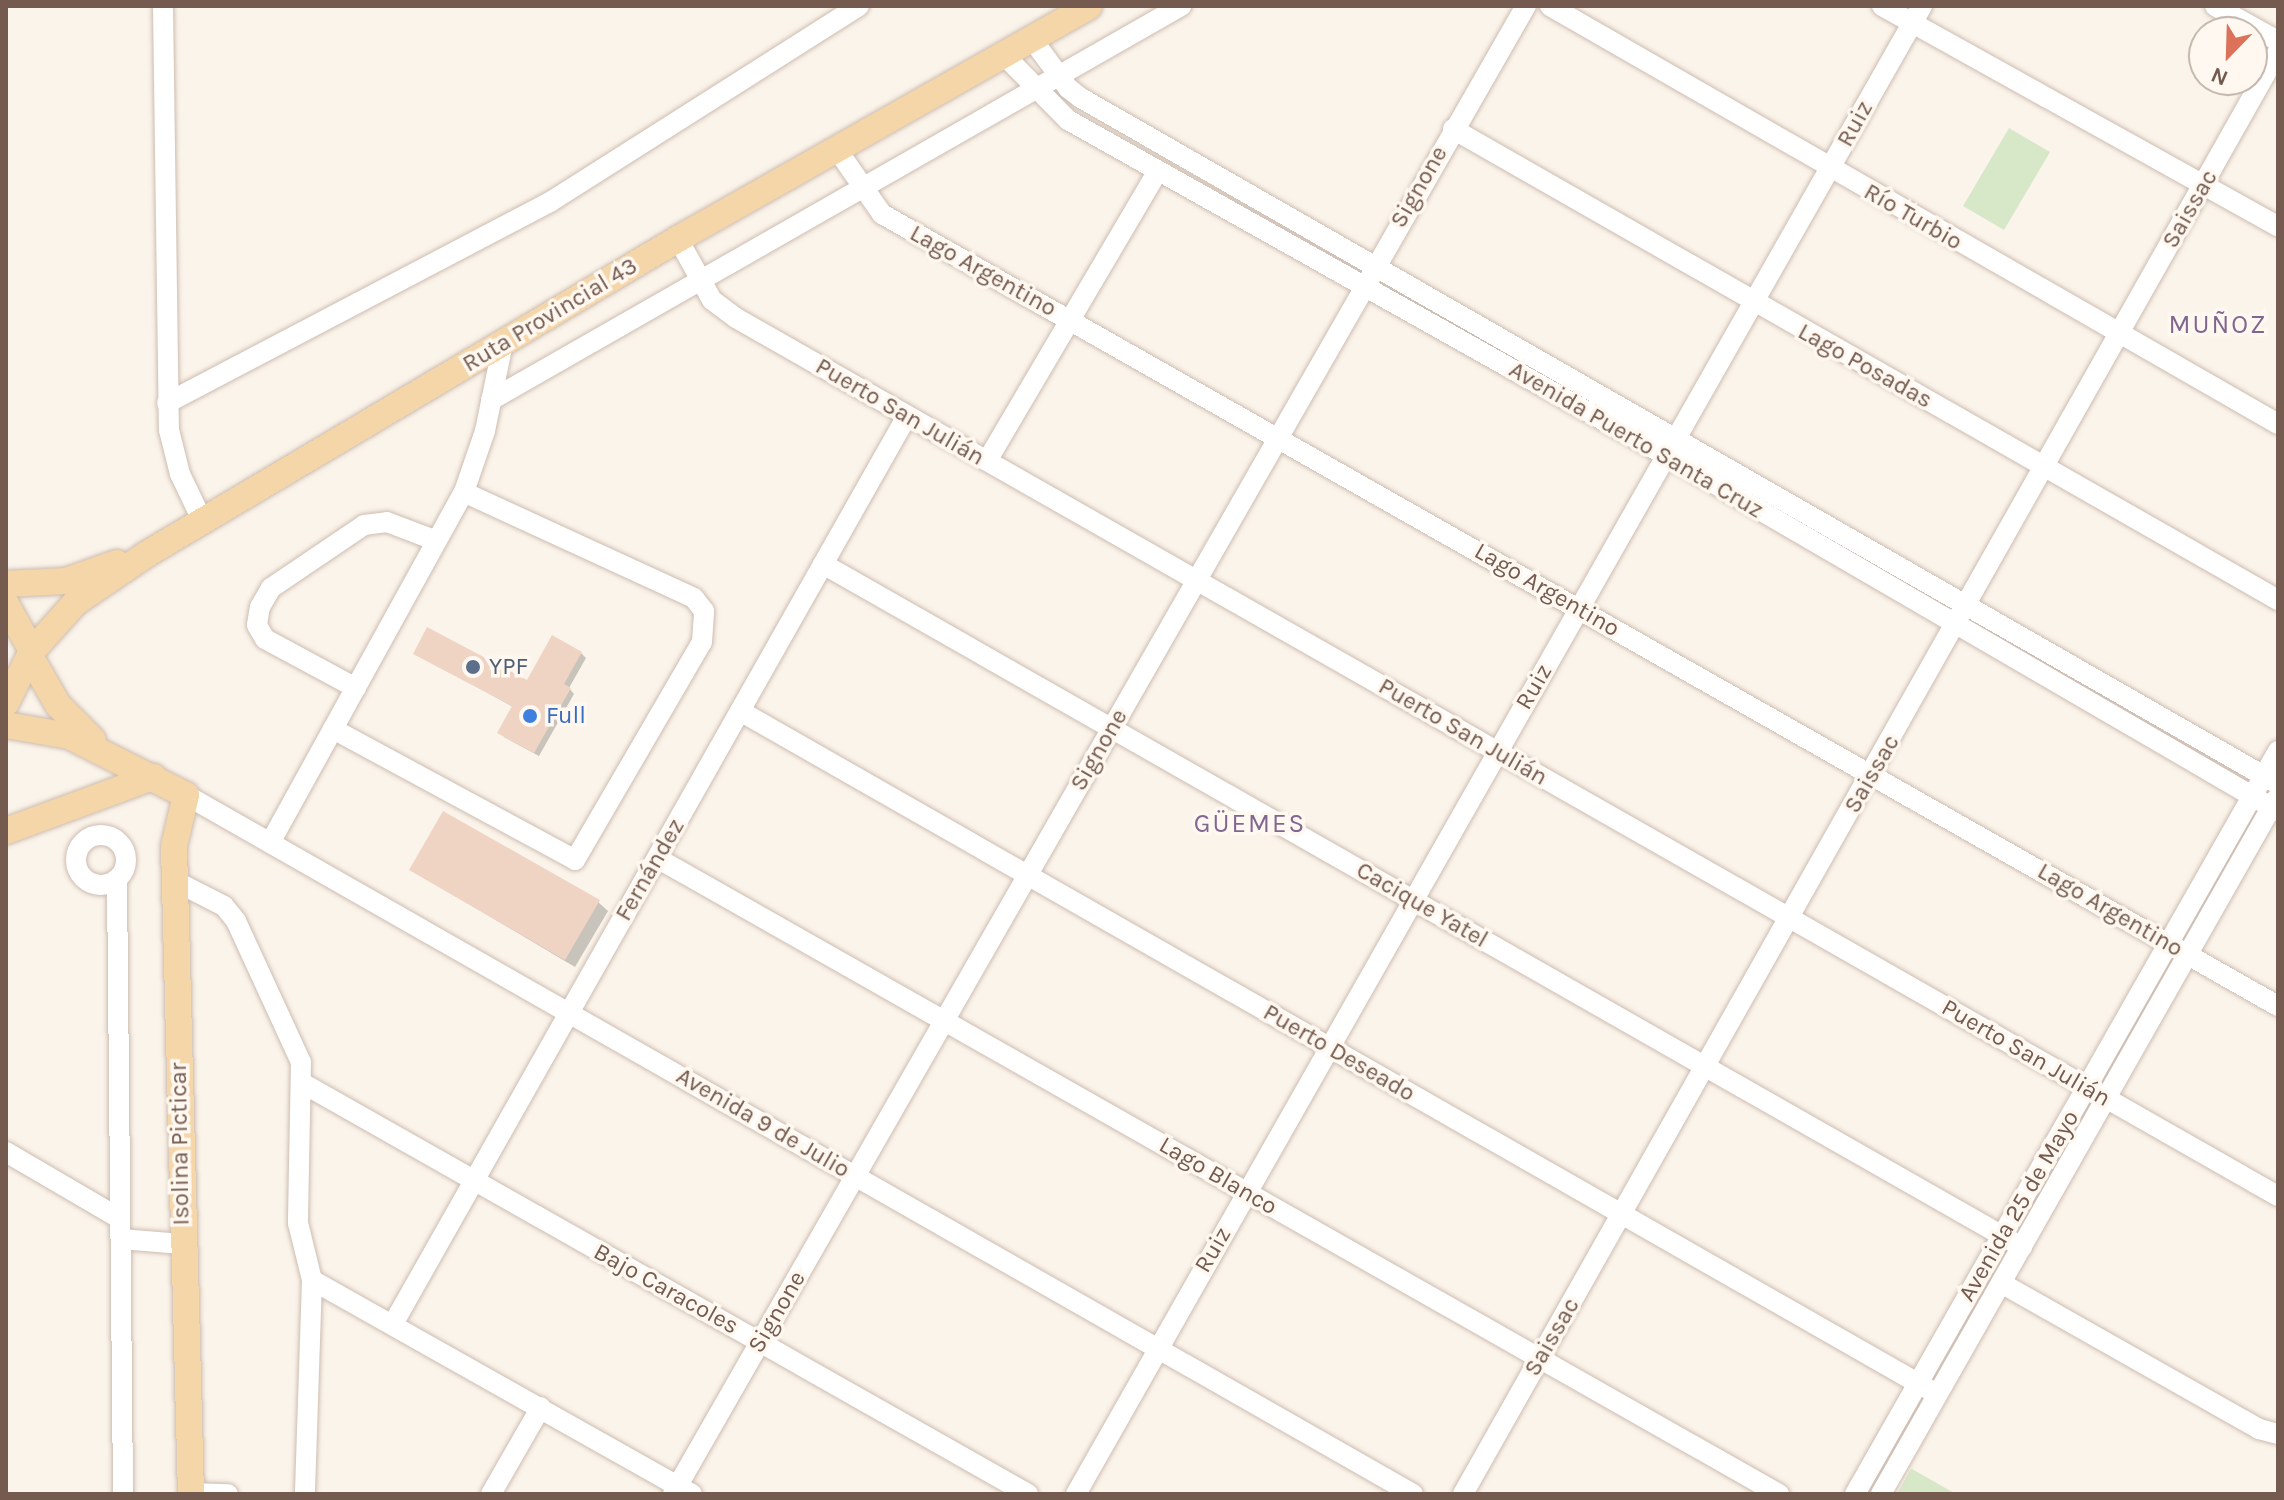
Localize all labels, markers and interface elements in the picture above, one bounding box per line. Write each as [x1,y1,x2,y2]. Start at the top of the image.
north arrow [2188,16,2268,96]
text: N [2207,61,2232,91]
street label: Ruiz [1831,96,1879,152]
street label: Signone [1384,141,1454,233]
street label: Saissac [2156,165,2224,253]
street label: Río Turbio [1859,177,1967,257]
street label: Lago Argentino [905,219,1061,323]
street label: Ruta Provincial 43 [457,251,643,379]
district label: MUÑOZ [2169,309,2267,341]
street label: Lago Posadas [1793,317,1937,415]
street label: Puerto San Julián [810,352,990,472]
street label: Avenida Puerto Santa Cruz [1504,355,1768,525]
street label: Lago Argentino [1469,537,1625,643]
place label: YPF [489,653,528,681]
marker: YPF [464,658,482,676]
street label: Ruiz [1510,659,1558,715]
street label: Puerto San Julián [1373,672,1553,792]
place label: Full [546,702,586,730]
street label: Signone [1064,704,1134,796]
marker: Full [521,707,539,725]
street label: Saissac [1838,730,1906,818]
district label: GÜEMES [1194,808,1306,840]
street label: Fernández [609,814,691,926]
street label: Cacique Yatel [1351,856,1493,954]
street label: Lago Argentino [2032,857,2188,963]
street label: Puerto San Julián [1936,993,2116,1113]
street label: Puerto Deseado [1258,998,1420,1108]
street label: Isolina Picticar [164,1062,196,1226]
street label: Avenida 9 de Julio [671,1062,855,1184]
street label: Avenida 25 de Mayo [1953,1105,2085,1307]
street label: Lago Blanco [1154,1131,1282,1221]
street label: Ruiz [1189,1222,1237,1278]
street label: Bajo Caracoles [588,1237,744,1341]
street label: Signone [742,1266,812,1358]
street label: Saissac [1518,1293,1586,1381]

